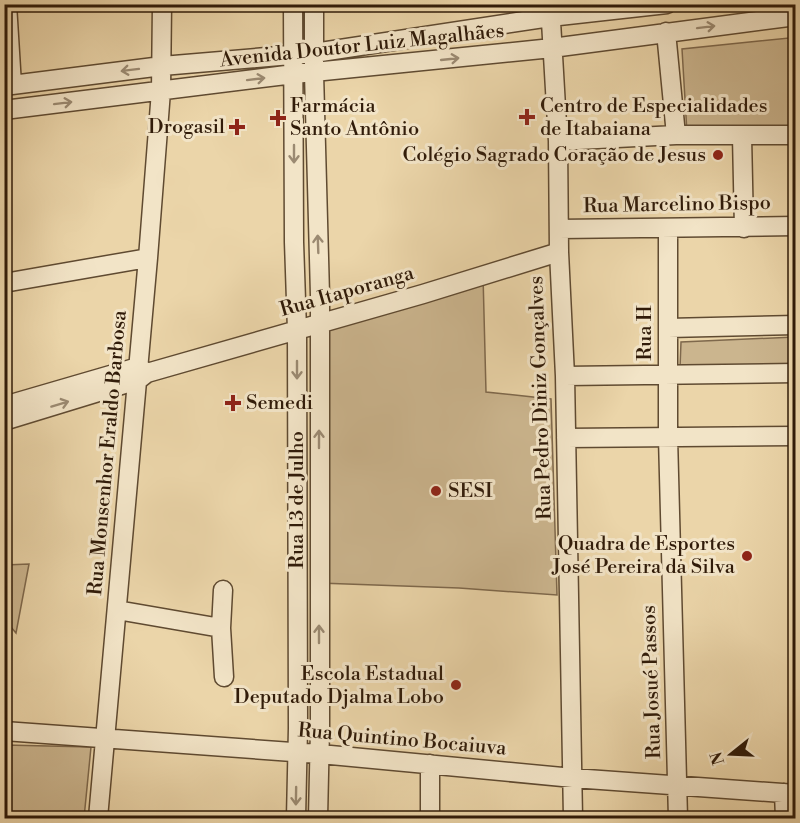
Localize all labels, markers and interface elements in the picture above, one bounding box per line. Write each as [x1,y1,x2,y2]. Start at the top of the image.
street label: Avenida Doutor Luiz Magalhães [218,19,505,73]
one-way arrow [696,22,716,33]
one-way arrow [440,53,459,64]
one-way arrow [121,65,140,76]
one-way arrow [246,73,266,84]
place label: Farmácia Santo Antônio [290,94,419,142]
place label: Centro de Especialidades de Itabaiana [540,94,767,142]
one-way arrow [52,97,72,108]
marker: Centro de Especialidades de Itabaiana [518,108,536,126]
marker: Farmácia Santo Antônio [271,111,285,125]
place label: Drogasil [148,115,225,140]
marker: Drogasil [230,120,244,134]
one-way arrow [288,143,300,163]
place label: Colégio Sagrado Coração de Jesus [402,143,706,168]
marker: Colégio Sagrado Coração de Jesus [711,148,725,162]
street label: Rua Marcelino Bispo [583,191,771,219]
one-way arrow [312,235,324,255]
street label: Rua Itaporanga [277,261,418,323]
street label: Rua Pedro Diniz Gonçalves [524,276,558,520]
street label: Rua H [633,305,658,361]
street label: Rua Monsenhor Eraldo Barbosa [83,308,133,597]
one-way arrow [291,359,303,379]
place label: Semedi [246,391,314,416]
marker: Semedi [224,394,242,412]
one-way arrow [50,398,69,409]
one-way arrow [313,430,325,450]
street label: Rua 13 de Julho [285,431,310,569]
place label: SESI [448,479,493,504]
marker: SESI [429,484,443,498]
place label: Quadra de Esportes José Pereira da Silva [551,532,736,580]
marker: Quadra de Esportes José Pereira da Silva [740,549,754,563]
street label: Rua Josué Passos [637,605,667,759]
one-way arrow [313,625,325,645]
place label: Escola Estadual Deputado Djalma Lobo [234,662,444,710]
marker: Escola Estadual Deputado Djalma Lobo [449,678,463,692]
street label: Rua Quintino Bocaiuva [297,718,508,762]
north arrow [701,724,761,784]
text: N [706,749,729,767]
one-way arrow [290,785,302,805]

